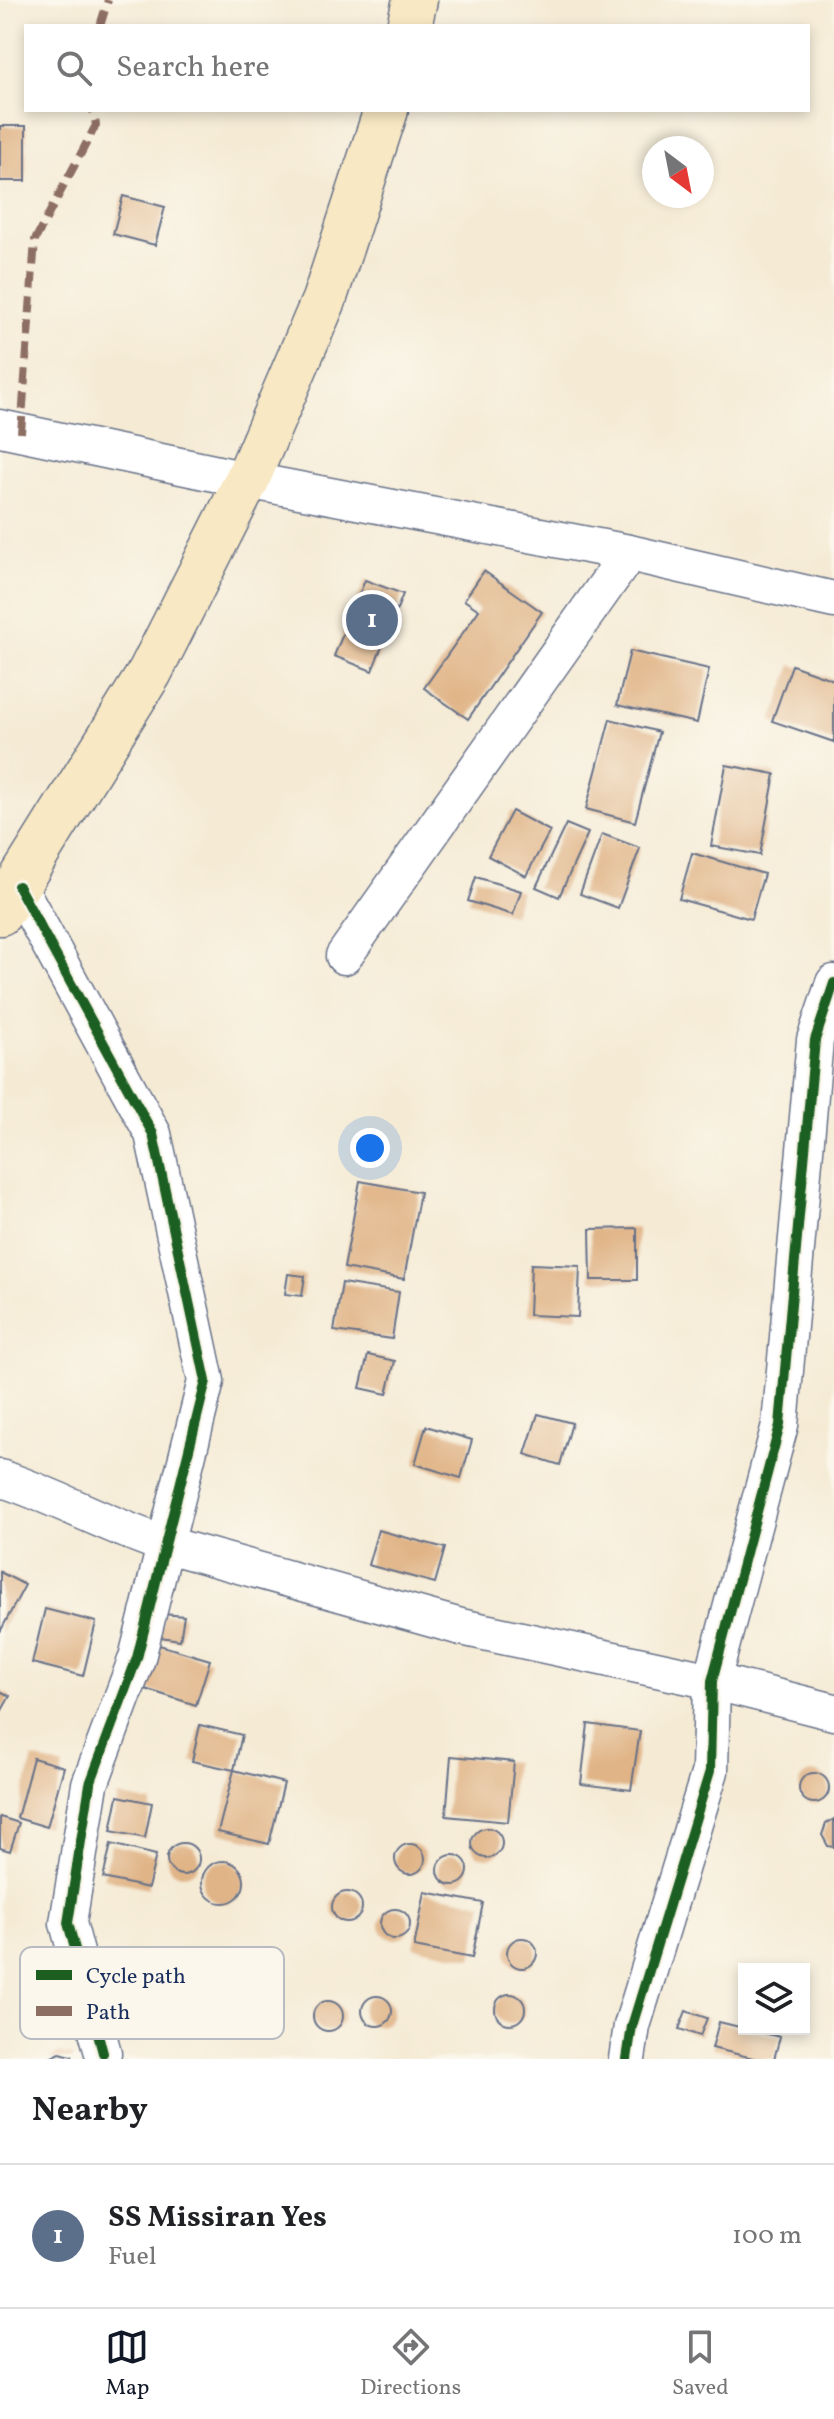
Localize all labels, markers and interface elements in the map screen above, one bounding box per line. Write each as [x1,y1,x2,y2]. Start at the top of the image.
search box [24,24,810,112]
icon: search [52,46,96,90]
text: Search here [116,47,270,89]
north arrow [642,136,714,208]
pin: 1 [346,590,398,650]
your location [350,1128,390,1168]
legend [20,1947,284,2039]
text: Cycle path [86,1962,186,1993]
map controls [738,1963,810,2035]
button: layers [738,1963,810,2035]
text: Path [86,1998,130,2029]
text: Nearby [32,2088,148,2135]
text: SS Missiran Yes [108,2197,327,2239]
text: 1 [53,2218,63,2254]
text: 100 m [732,2218,802,2254]
text: Fuel [108,2239,157,2275]
tab: Map [105,2325,149,2404]
tab: Directions [360,2325,461,2404]
tab: Saved [672,2325,729,2404]

